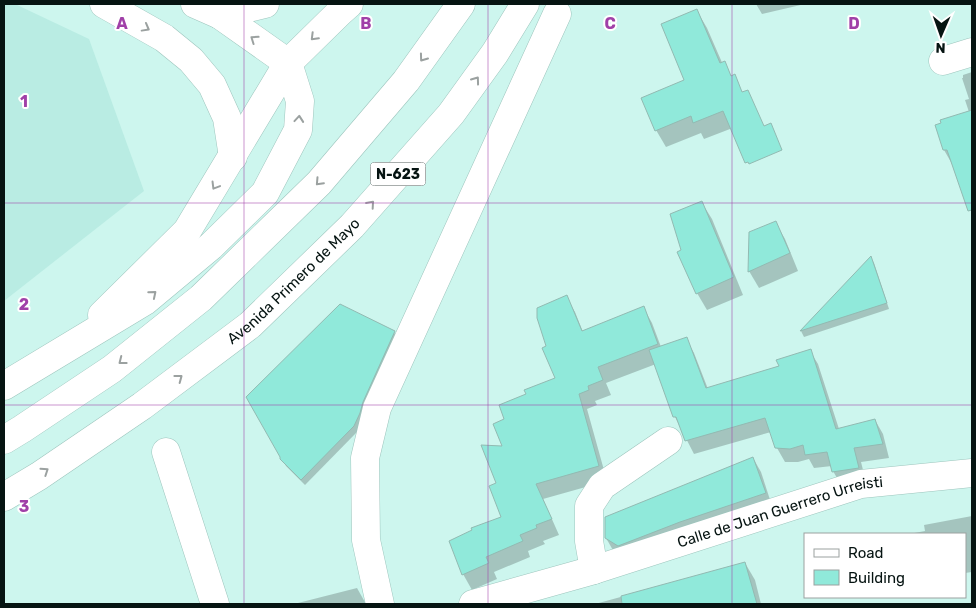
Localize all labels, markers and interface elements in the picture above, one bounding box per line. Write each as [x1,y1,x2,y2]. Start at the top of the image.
north arrow [916,10,966,60]
text: A [116,14,128,33]
text: B [360,14,372,33]
text: C [604,14,616,33]
text: D [848,14,860,33]
one-way arrow [141,21,150,31]
one-way arrow [311,31,320,40]
one-way arrow [251,36,260,45]
text: N [935,39,946,56]
one-way arrow [420,52,429,62]
one-way arrow [470,76,479,86]
text: 1 [20,92,28,111]
one-way arrow [293,115,304,123]
road number: N-623 [370,162,426,185]
one-way arrow [316,177,325,186]
one-way arrow [211,181,221,190]
one-way arrow [366,201,375,210]
street label: Avenida Primero de Mayo [224,214,364,348]
one-way arrow [148,291,157,300]
text: 2 [19,295,29,314]
one-way arrow [119,356,128,364]
one-way arrow [173,376,182,384]
one-way arrow [40,468,49,477]
street label: Calle de Juan Guerrero Urreisti [675,473,884,552]
text: 3 [19,497,29,516]
legend [804,533,966,598]
text: Road [848,544,884,562]
text: Building [848,569,905,587]

